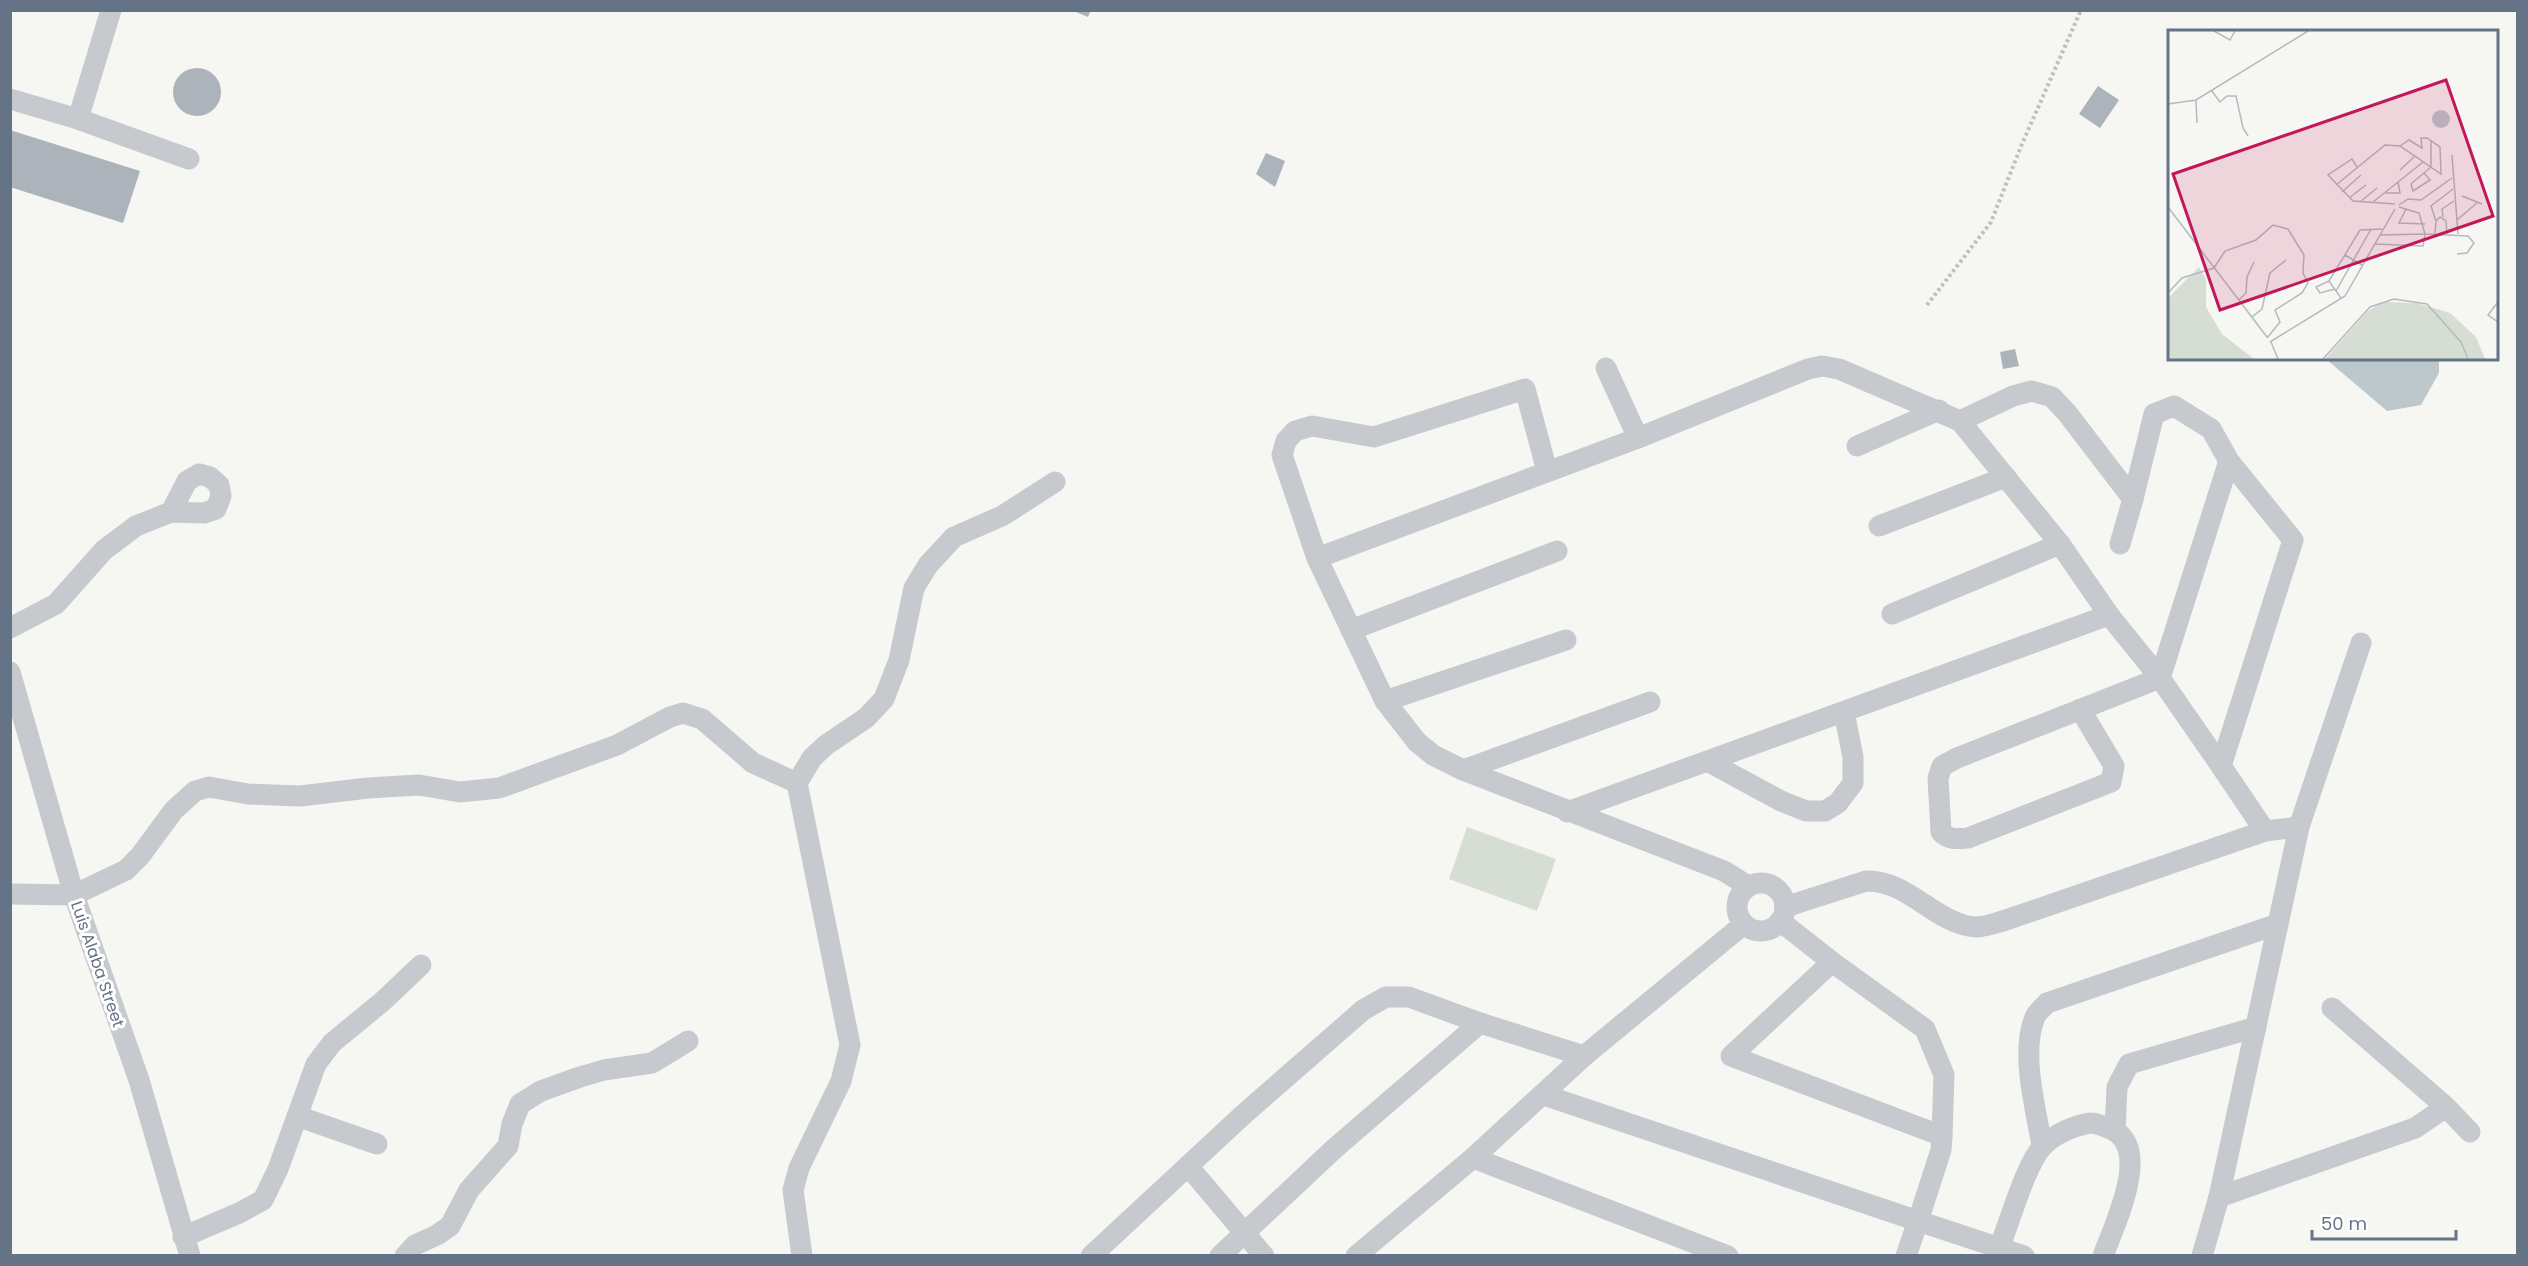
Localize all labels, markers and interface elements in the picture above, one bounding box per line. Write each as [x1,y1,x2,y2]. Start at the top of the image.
inset map [2168,30,2498,360]
street label: Luis Alaba Street [65,898,130,1030]
scale bar [2312,1203,2456,1241]
text: 50 m [2321,1211,2367,1236]

